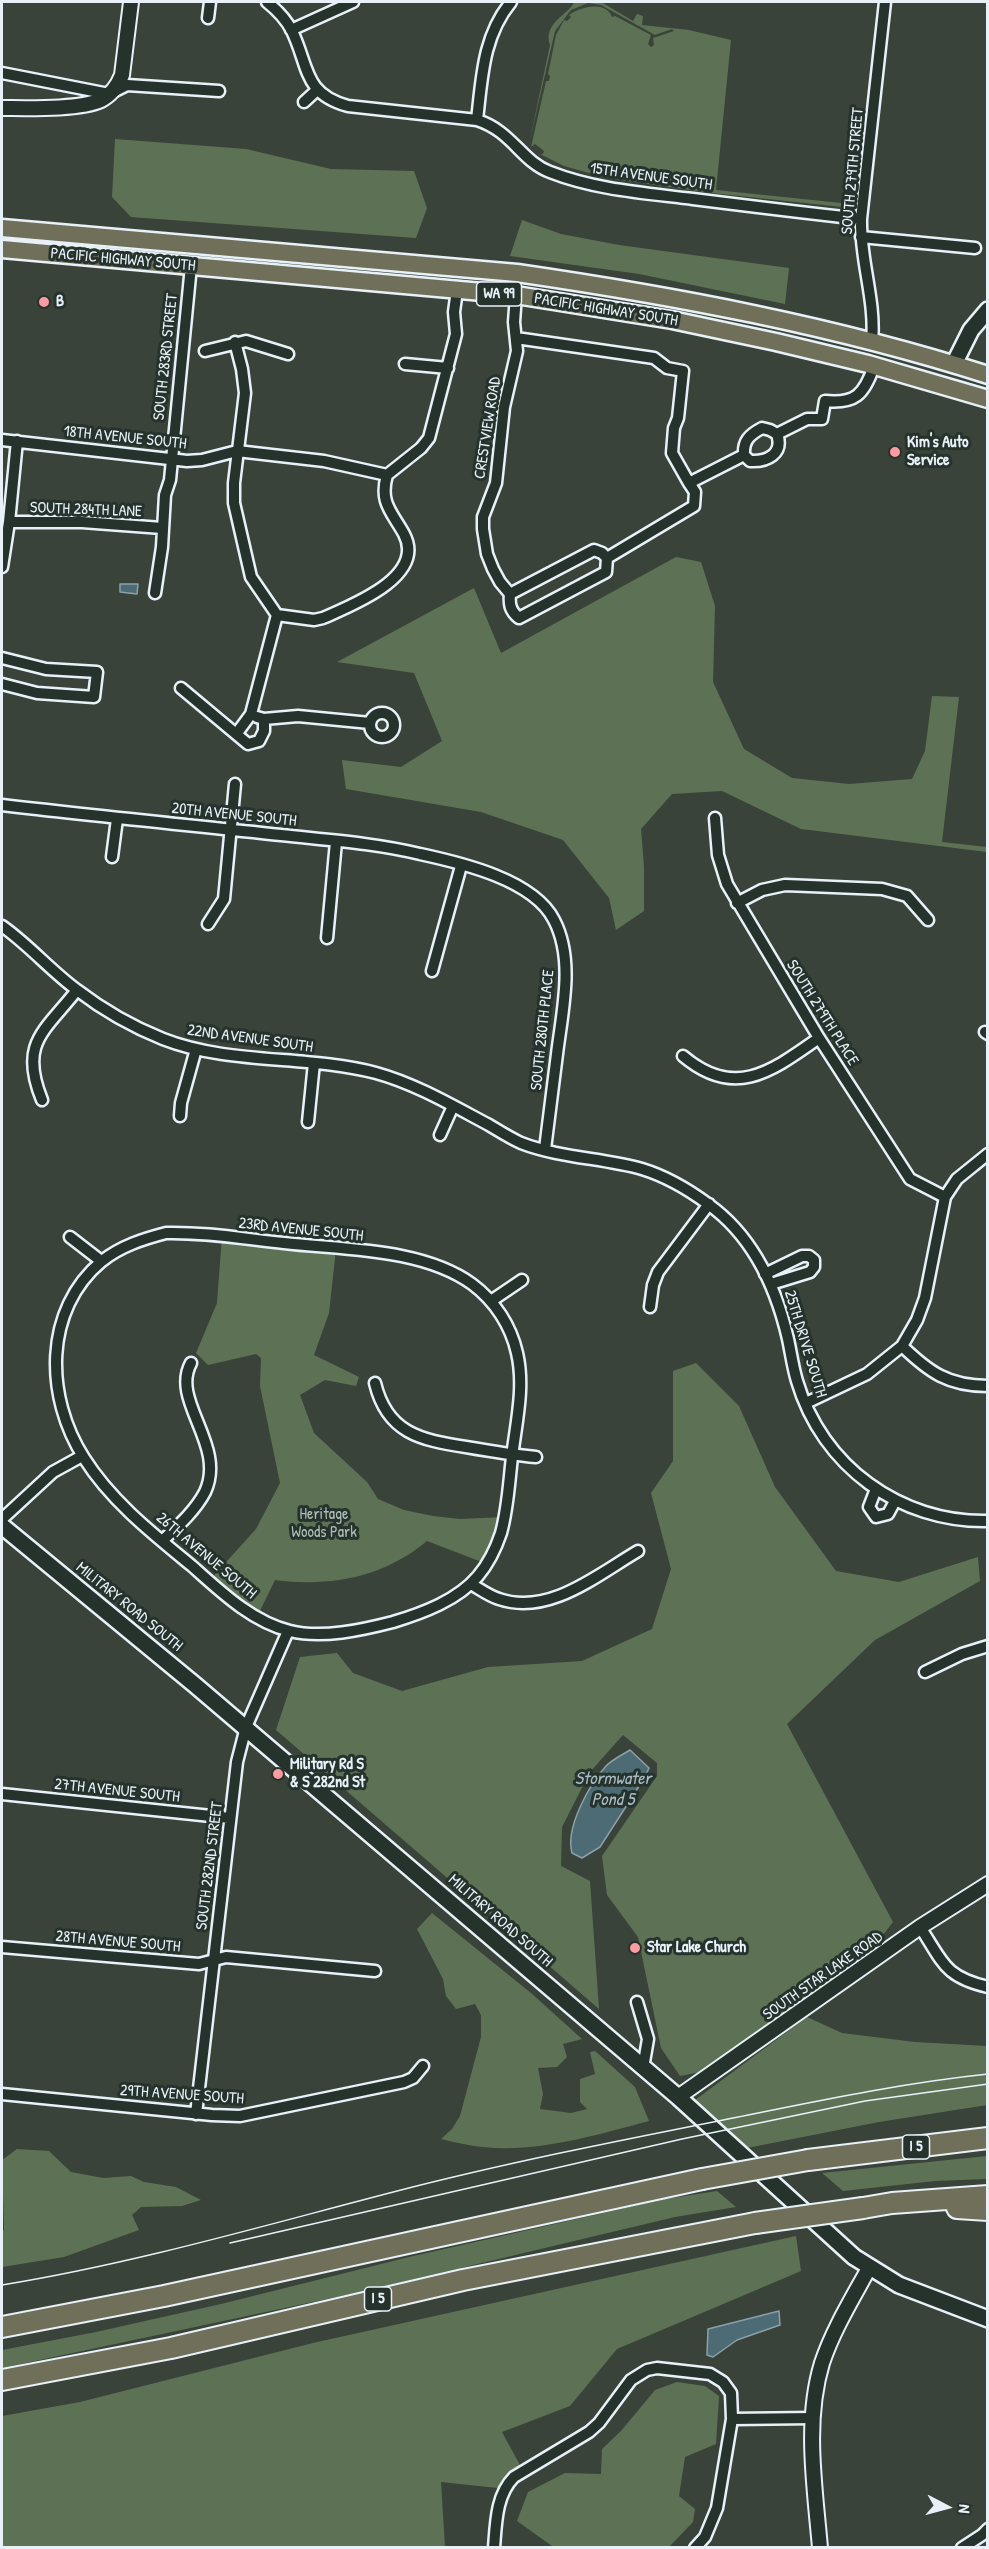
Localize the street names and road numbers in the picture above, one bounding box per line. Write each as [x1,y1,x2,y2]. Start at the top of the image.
street label: SOUTH 279TH STREET [838,107,868,235]
street label: 15TH AVENUE SOUTH [589,159,713,195]
street label: PACIFIC HIGHWAY SOUTH [50,244,196,276]
road number: WA 99 [476,282,522,306]
street label: PACIFIC HIGHWAY SOUTH [533,289,679,331]
street label: SOUTH 283RD STREET [150,293,182,421]
street label: CRESTVIEW ROAD [470,376,506,480]
street label: 18TH AVENUE SOUTH [63,422,187,454]
street label: SOUTH 284TH LANE [30,498,142,522]
street label: 20TH AVENUE SOUTH [171,799,297,831]
street label: SOUTH 279TH PLACE [782,957,862,1069]
street label: SOUTH 280TH PLACE [527,969,559,1091]
street label: 22ND AVENUE SOUTH [186,1021,314,1057]
street label: 23RD AVENUE SOUTH [238,1214,364,1246]
street label: 25TH DRIVE SOUTH [780,1288,830,1400]
street label: 26TH AVENUE SOUTH [152,1509,260,1603]
street label: MILITARY ROAD SOUTH [72,1558,186,1656]
street label: 27TH AVENUE SOUTH [53,1775,181,1807]
street label: SOUTH 282ND STREET [193,1801,227,1931]
street label: MILITARY ROAD SOUTH [444,1871,556,1971]
street label: 28TH AVENUE SOUTH [55,1927,181,1957]
street label: SOUTH STAR LAKE ROAD [759,1927,887,2025]
street label: 29TH AVENUE SOUTH [119,2081,245,2109]
road number: I 5 [902,2135,930,2159]
road number: I 5 [364,2287,392,2311]

